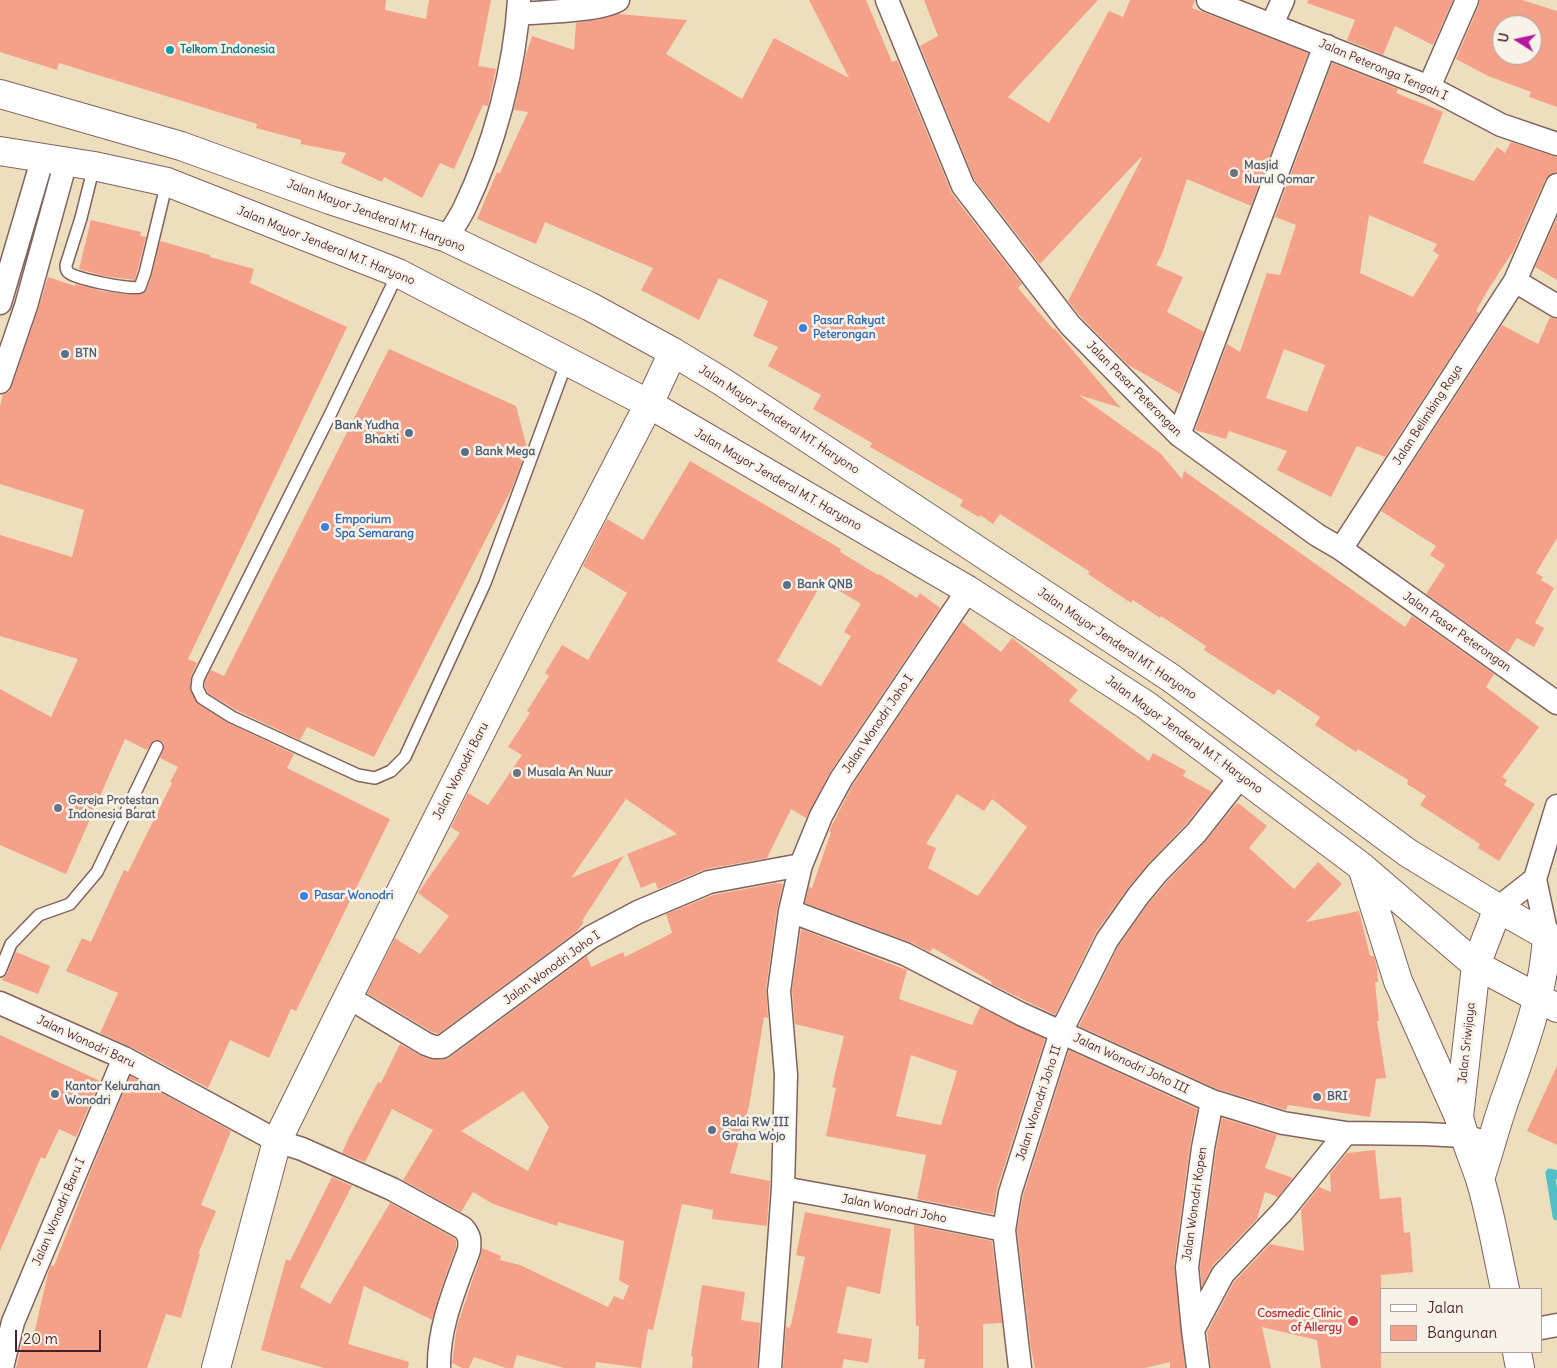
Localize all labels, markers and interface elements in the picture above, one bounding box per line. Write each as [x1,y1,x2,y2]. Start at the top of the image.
north arrow [1492,15,1542,65]
text: U [1494,31,1513,44]
street label: Jalan Peteronga Tengah I [1317,36,1449,104]
place label: Telkom Indonesia [180,43,275,57]
marker: Telkom Indonesia [164,44,176,56]
place label: Masjid Nurul Qomar [1244,159,1315,187]
marker: Masjid Nurul Qomar [1228,167,1240,179]
street label: Jalan Mayor Jenderal MT. Haryono [285,177,467,255]
street label: Jalan Mayor Jenderal M.T. Haryono [235,204,417,288]
place label: Pasar Rakyat Peterongan [813,314,885,342]
marker: Pasar Rakyat Peterongan [797,322,809,334]
street label: Jalan Pasar Peterongan [1083,338,1185,440]
place label: BTN [75,347,97,361]
marker: BTN [59,348,71,360]
street label: Jalan Belimbing Raya [1390,362,1466,468]
street label: Jalan Mayor Jenderal MT. Haryono [696,363,862,477]
place label: Bank Yudha Bhakti [335,419,399,447]
street label: Jalan Mayor Jenderal M.T. Haryono [692,426,864,534]
marker: Bank Yudha Bhakti [403,427,415,439]
place label: Bank Mega [475,445,535,459]
marker: Bank Mega [459,446,471,458]
place label: Emporium Spa Semarang [335,513,414,541]
marker: Emporium Spa Semarang [319,521,331,533]
place label: Bank QNB [797,578,853,592]
marker: Bank QNB [781,579,793,591]
street label: Jalan Mayor Jenderal MT. Haryono [1035,585,1199,703]
street label: Jalan Pasar Peterongan [1400,589,1514,675]
street label: Jalan Wonodri Joho I [840,672,916,776]
street label: Jalan Mayor Jenderal M.T. Haryono [1103,673,1265,797]
street label: Jalan Wonodri Baru [430,720,492,822]
place label: Musala An Nuur [527,766,613,780]
marker: Musala An Nuur [511,767,523,779]
place label: Gereja Protestan Indonesia Barat [68,794,159,822]
marker: Gereja Protestan Indonesia Barat [52,802,64,814]
place label: Pasar Wonodri [314,889,393,903]
marker: Pasar Wonodri [298,890,310,902]
street label: Jalan Wonodri Joho I [501,928,603,1008]
street label: Jalan Sriwijaya [1456,1002,1478,1084]
street label: Jalan Wonodri Baru [34,1013,138,1071]
street label: Jalan Wonodri Joho III [1071,1031,1191,1097]
street label: Jalan Wonodri Joho II [1014,1043,1064,1163]
place label: Kantor Kelurahan Wonodri [65,1080,160,1108]
marker: Kantor Kelurahan Wonodri [49,1088,61,1100]
place label: BRI [1327,1090,1348,1104]
marker: BRI [1311,1091,1323,1103]
place label: Balai RW III Graha Wojo [722,1116,789,1144]
marker: Balai RW III Graha Wojo [706,1124,718,1136]
street label: Jalan Wonodri Kopen [1180,1146,1210,1262]
street label: Jalan Wonodri Baru I [30,1156,88,1268]
street label: Jalan Wonodri Joho [840,1192,948,1226]
legend [1380,1288,1542,1353]
text: Jalan [1427,1298,1464,1317]
place label: Cosmedic Clinic of Allergy [1257,1307,1342,1335]
marker: Cosmedic Clinic of Allergy [1346,1314,1360,1328]
scale bar [18,1320,104,1352]
text: Bangunan [1427,1323,1497,1342]
text: 20 m [23,1329,58,1348]

